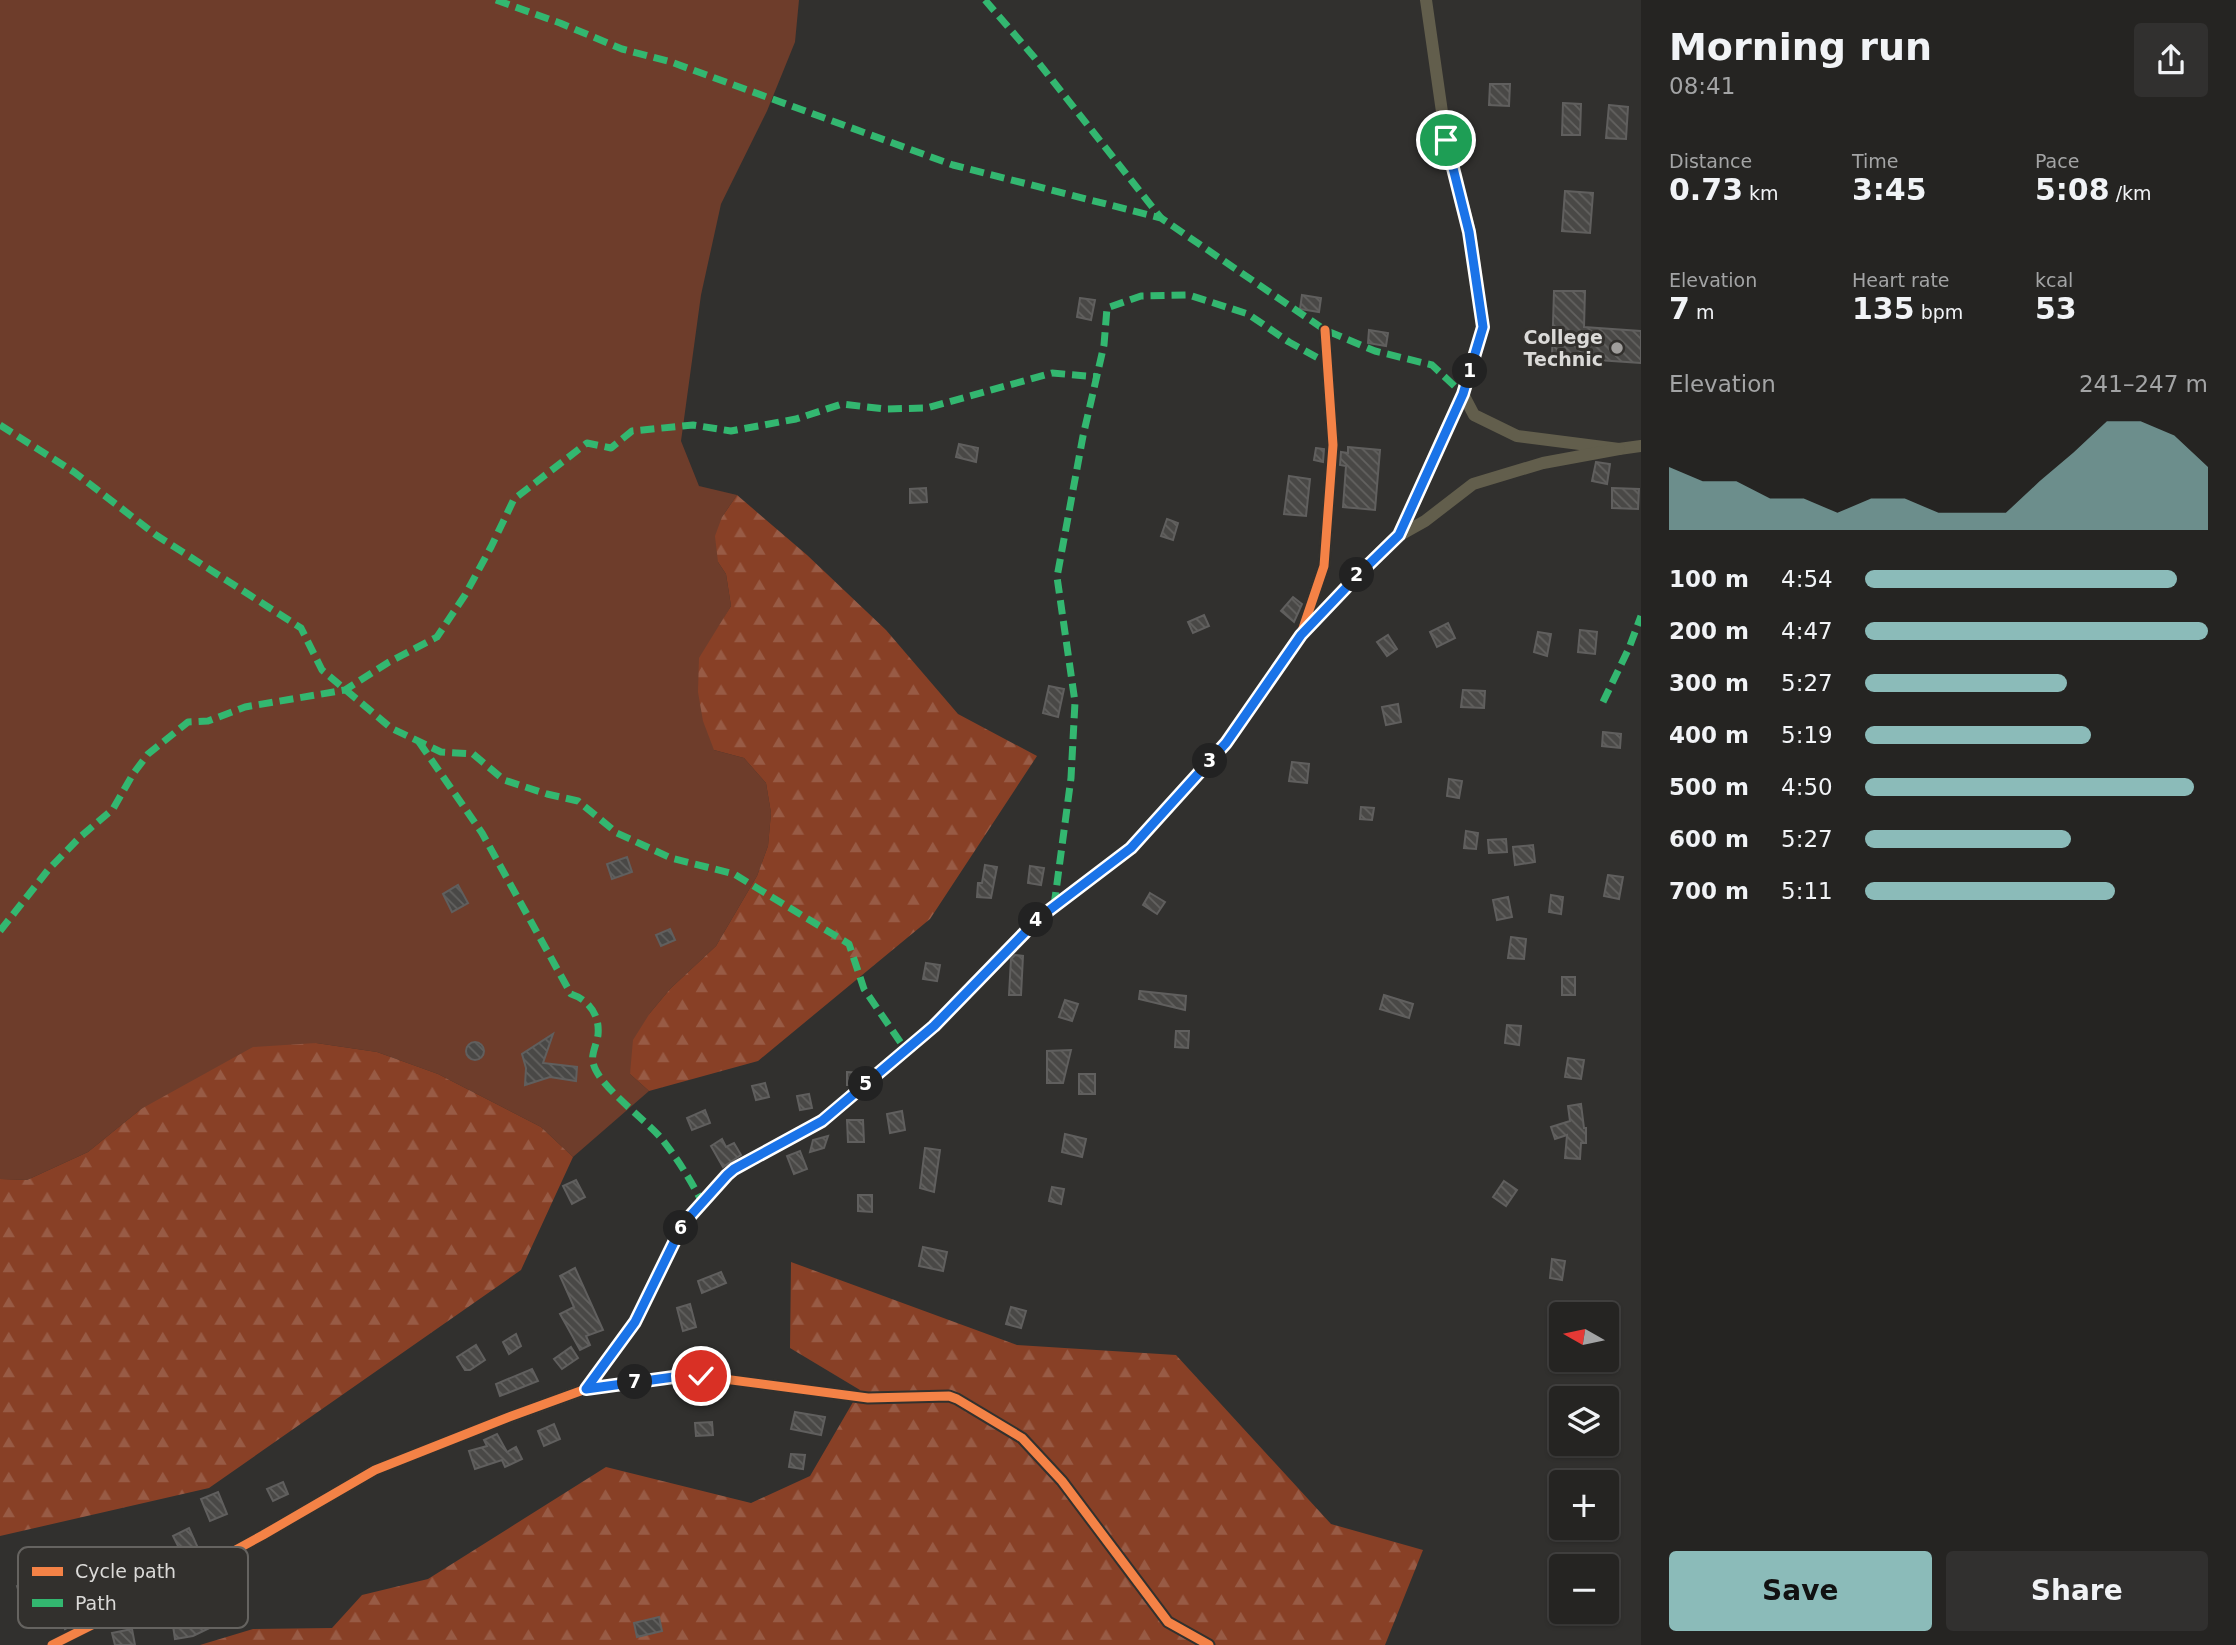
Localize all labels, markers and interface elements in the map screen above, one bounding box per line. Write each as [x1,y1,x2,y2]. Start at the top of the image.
button: share [2134,23,2208,97]
text: Morning run [1669,25,1932,69]
text: 08:41 [1669,73,1735,99]
pin [1416,110,1476,170]
icon: arrive [1427,121,1465,159]
text: Distance [1669,150,1752,172]
text: Time [1852,150,1899,172]
text: Pace [2035,150,2079,172]
text: 0.73 [1669,172,1743,207]
text: 3:45 [1852,172,1927,207]
text: 5:08 [2035,172,2110,207]
text: km [1743,182,1779,204]
text: /km [2110,182,2152,204]
text: Elevation [1669,269,1757,291]
text: Heart rate [1852,269,1950,291]
text: kcal [2035,269,2073,291]
text: 7 [1669,291,1690,326]
text: 135 [1852,291,1915,326]
text: 53 [2035,291,2077,326]
text: m [1690,301,1714,323]
text: bpm [1915,301,1963,323]
place label: College Technic [1524,326,1603,370]
marker: College Technic [1609,340,1625,356]
pin: 1 [1452,354,1488,388]
text: 1 [1463,359,1476,381]
text: Elevation [1669,371,1776,397]
text: 241–247 m [2079,371,2208,397]
pin: 2 [1340,558,1374,592]
text: 2 [1350,563,1363,585]
text: 100 m [1669,566,1749,592]
text: 4:54 [1781,566,1833,592]
text: 200 m [1669,618,1749,644]
text: 4:47 [1781,618,1833,644]
text: 300 m [1669,670,1749,696]
text: 5:27 [1781,670,1833,696]
text: 400 m [1669,722,1749,748]
text: 5:19 [1781,722,1833,748]
pin: 3 [1192,744,1228,778]
text: 3 [1203,749,1216,771]
text: 500 m [1669,774,1749,800]
text: 4:50 [1781,774,1833,800]
text: 600 m [1669,826,1749,852]
text: 5:27 [1781,826,1833,852]
text: 700 m [1669,878,1749,904]
text: 5:11 [1781,878,1833,904]
pin: 4 [1018,902,1054,937]
text: 4 [1029,908,1042,930]
pin: 5 [848,1066,884,1102]
text: 5 [859,1072,872,1094]
pin: 6 [664,1210,698,1246]
text: 6 [674,1216,687,1238]
north arrow [1549,1302,1619,1372]
map controls [1549,1302,1619,1624]
pin [671,1346,731,1406]
icon: check [682,1357,720,1395]
pin: 7 [618,1364,652,1400]
text: 7 [628,1370,641,1392]
button: layers [1549,1386,1619,1456]
button: + [1549,1470,1619,1540]
legend [18,1547,248,1628]
button: Save [1669,1551,1932,1631]
button: Share [1946,1551,2208,1631]
button: − [1549,1554,1619,1624]
text: Cycle path [75,1560,176,1582]
text: Path [75,1592,117,1614]

